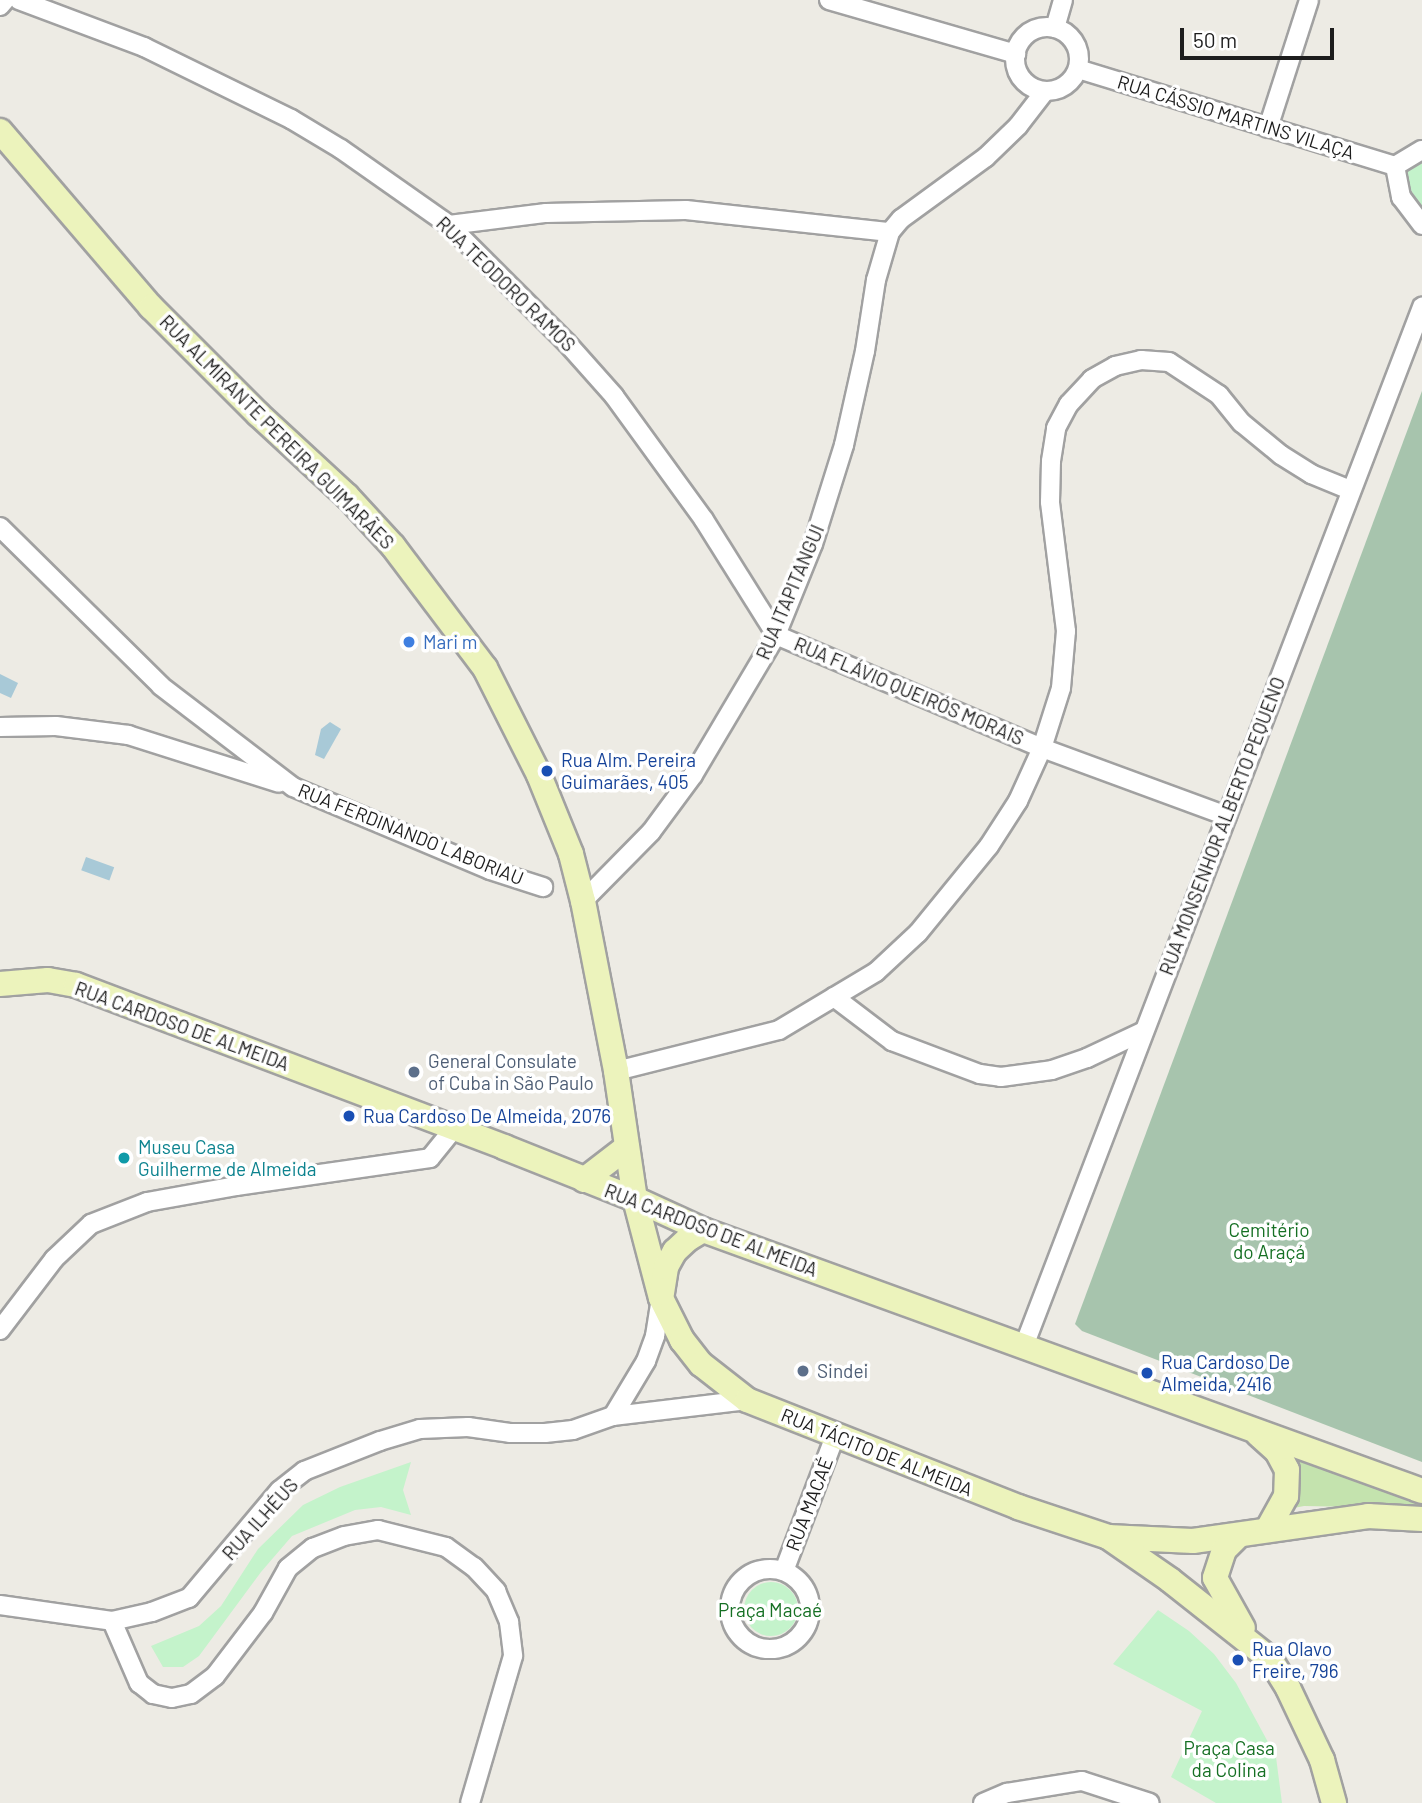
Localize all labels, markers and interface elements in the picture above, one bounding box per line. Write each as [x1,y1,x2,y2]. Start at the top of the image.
scale bar [1184,14,1338,58]
text: 50 m [1193,27,1237,52]
street label: RUA CÁSSIO MARTINS VILAÇA [1115,70,1357,164]
street label: RUA TEODORO RAMOS [432,212,580,356]
street label: RUA ALMIRANTE PEREIRA GUIMARÃES [155,310,399,554]
street label: RUA ITAPITANGUI [751,521,829,663]
place label: Mari m [423,631,478,653]
street label: RUA FLÁVIO QUEIRÓS MORAIS [791,632,1027,750]
marker: Mari m [401,634,417,650]
street label: RUA MONSENHOR ALBERTO PEQUENO [1154,674,1290,978]
place label: Rua Alm. Pereira Guimarães, 405 [561,749,696,793]
marker: Rua Alm. Pereira Guimarães, 405 [539,763,555,779]
street label: RUA FERDINANDO LABORIAU [295,778,527,890]
street label: RUA CARDOSO DE ALMEIDA [72,977,292,1075]
place label: General Consulate of Cuba in São Paulo [428,1050,594,1094]
marker: General Consulate of Cuba in São Paulo [406,1064,422,1080]
place label: Rua Cardoso De Almeida, 2076 [363,1105,611,1127]
marker: Rua Cardoso De Almeida, 2076 [341,1108,357,1124]
place label: Museu Casa Guilherme de Almeida [138,1136,317,1180]
marker: Museu Casa Guilherme de Almeida [116,1150,132,1166]
street label: RUA CARDOSO DE ALMEIDA [601,1179,821,1281]
park label: Cemitério do Araçá [1228,1219,1310,1263]
place label: Rua Cardoso De Almeida, 2416 [1161,1351,1290,1395]
place label: Sindei [817,1360,868,1382]
marker: Sindei [795,1363,811,1379]
marker: Rua Cardoso De Almeida, 2416 [1139,1365,1155,1381]
street label: RUA TÁCITO DE ALMEIDA [778,1403,976,1501]
street label: RUA MACAÉ [781,1454,837,1554]
street label: RUA ILHÉUS [217,1473,303,1565]
park label: Praça Macaé [718,1599,822,1621]
place label: Rua Olavo Freire, 796 [1252,1638,1338,1682]
marker: Rua Olavo Freire, 796 [1230,1652,1246,1668]
park label: Praça Casa da Colina [1183,1737,1275,1781]

